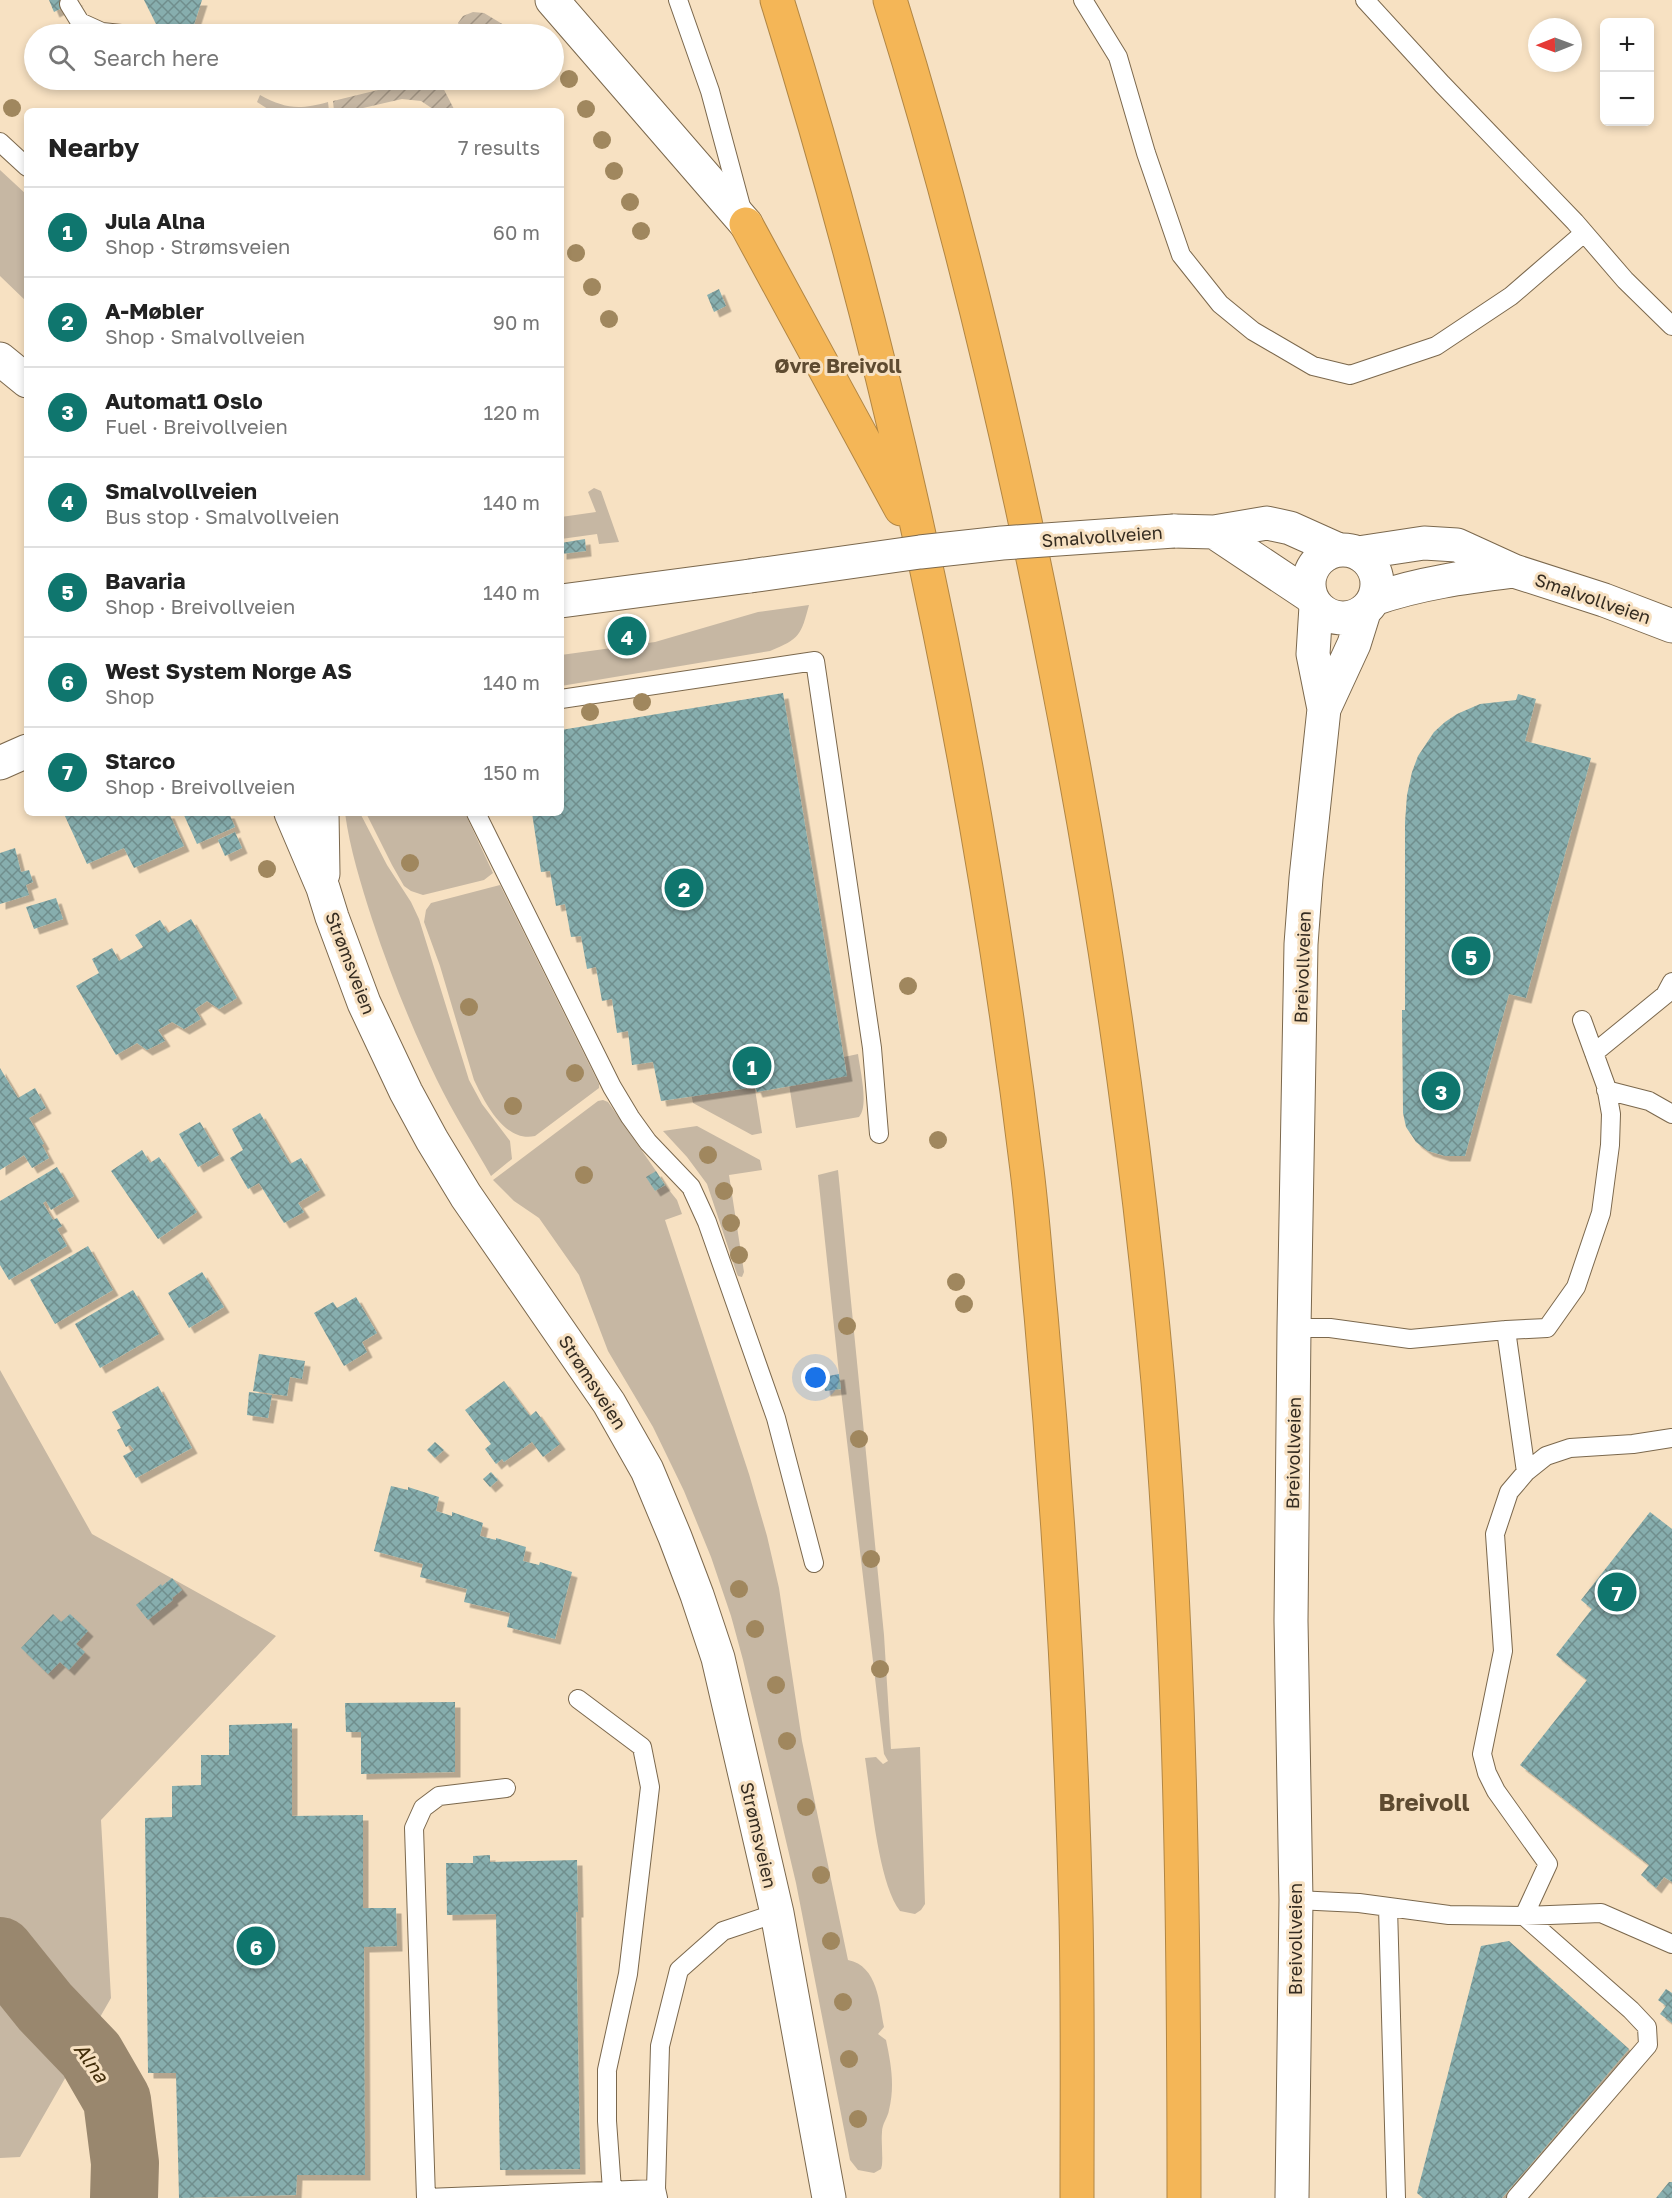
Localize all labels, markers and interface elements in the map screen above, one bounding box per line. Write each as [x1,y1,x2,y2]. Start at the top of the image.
north arrow [1528,18,1582,72]
map controls [1600,18,1654,126]
button: + [1600,18,1654,72]
search box [24,24,564,90]
icon: search [45,41,78,74]
text: Search here [93,44,219,71]
button: − [1600,72,1654,126]
text: Nearby [48,132,139,163]
text: 7 results [458,135,540,159]
text: Jula Alna [105,207,205,234]
text: 1 [62,220,73,244]
text: 60 m [493,220,540,244]
text: Shop · Strømsveien [105,234,290,258]
text: A-Møbler [105,297,204,324]
text: 2 [61,310,74,334]
text: 90 m [493,310,540,334]
text: Shop · Smalvollveien [105,324,305,348]
district label: Øvre Breivoll [774,353,902,377]
text: Automat1 Oslo [105,387,263,414]
text: 3 [61,400,74,424]
text: 120 m [484,400,540,424]
text: Fuel · Breivollveien [105,414,288,438]
text: Smalvollveien [105,477,257,504]
text: 4 [61,490,74,514]
text: 140 m [483,490,540,514]
text: Bus stop · Smalvollveien [105,504,340,528]
street label: Smalvollveien [1041,521,1163,551]
text: Bavaria [105,567,186,594]
street label: Smalvollveien [1532,568,1654,628]
text: 5 [61,580,74,604]
text: 140 m [483,580,540,604]
text: Shop · Breivollveien [105,594,295,618]
pin: 4 [608,614,646,658]
text: West System Norge AS [105,657,352,684]
text: 6 [61,670,74,694]
text: 140 m [483,670,540,694]
text: Shop [105,684,154,708]
text: Starco [105,747,175,774]
text: 7 [62,760,73,784]
text: 150 m [484,760,540,784]
text: Shop · Breivollveien [105,774,295,798]
pin: 2 [664,866,704,910]
street label: Strømsveien [321,909,381,1017]
street label: Breivollveien [1289,910,1315,1024]
pin: 5 [1452,934,1490,978]
pin: 1 [732,1044,771,1088]
pin: 3 [1422,1068,1460,1114]
street label: Strømsveien [554,1331,632,1433]
your location [801,1363,830,1392]
street label: Breivollveien [1281,1397,1305,1509]
pin: 7 [1598,1570,1636,1614]
street label: Strømsveien [736,1780,782,1890]
district label: Breivoll [1378,1787,1470,1816]
street label: Breivollveien [1284,1883,1306,1995]
pin: 6 [236,1924,276,1968]
water label: Alna [70,2038,115,2087]

